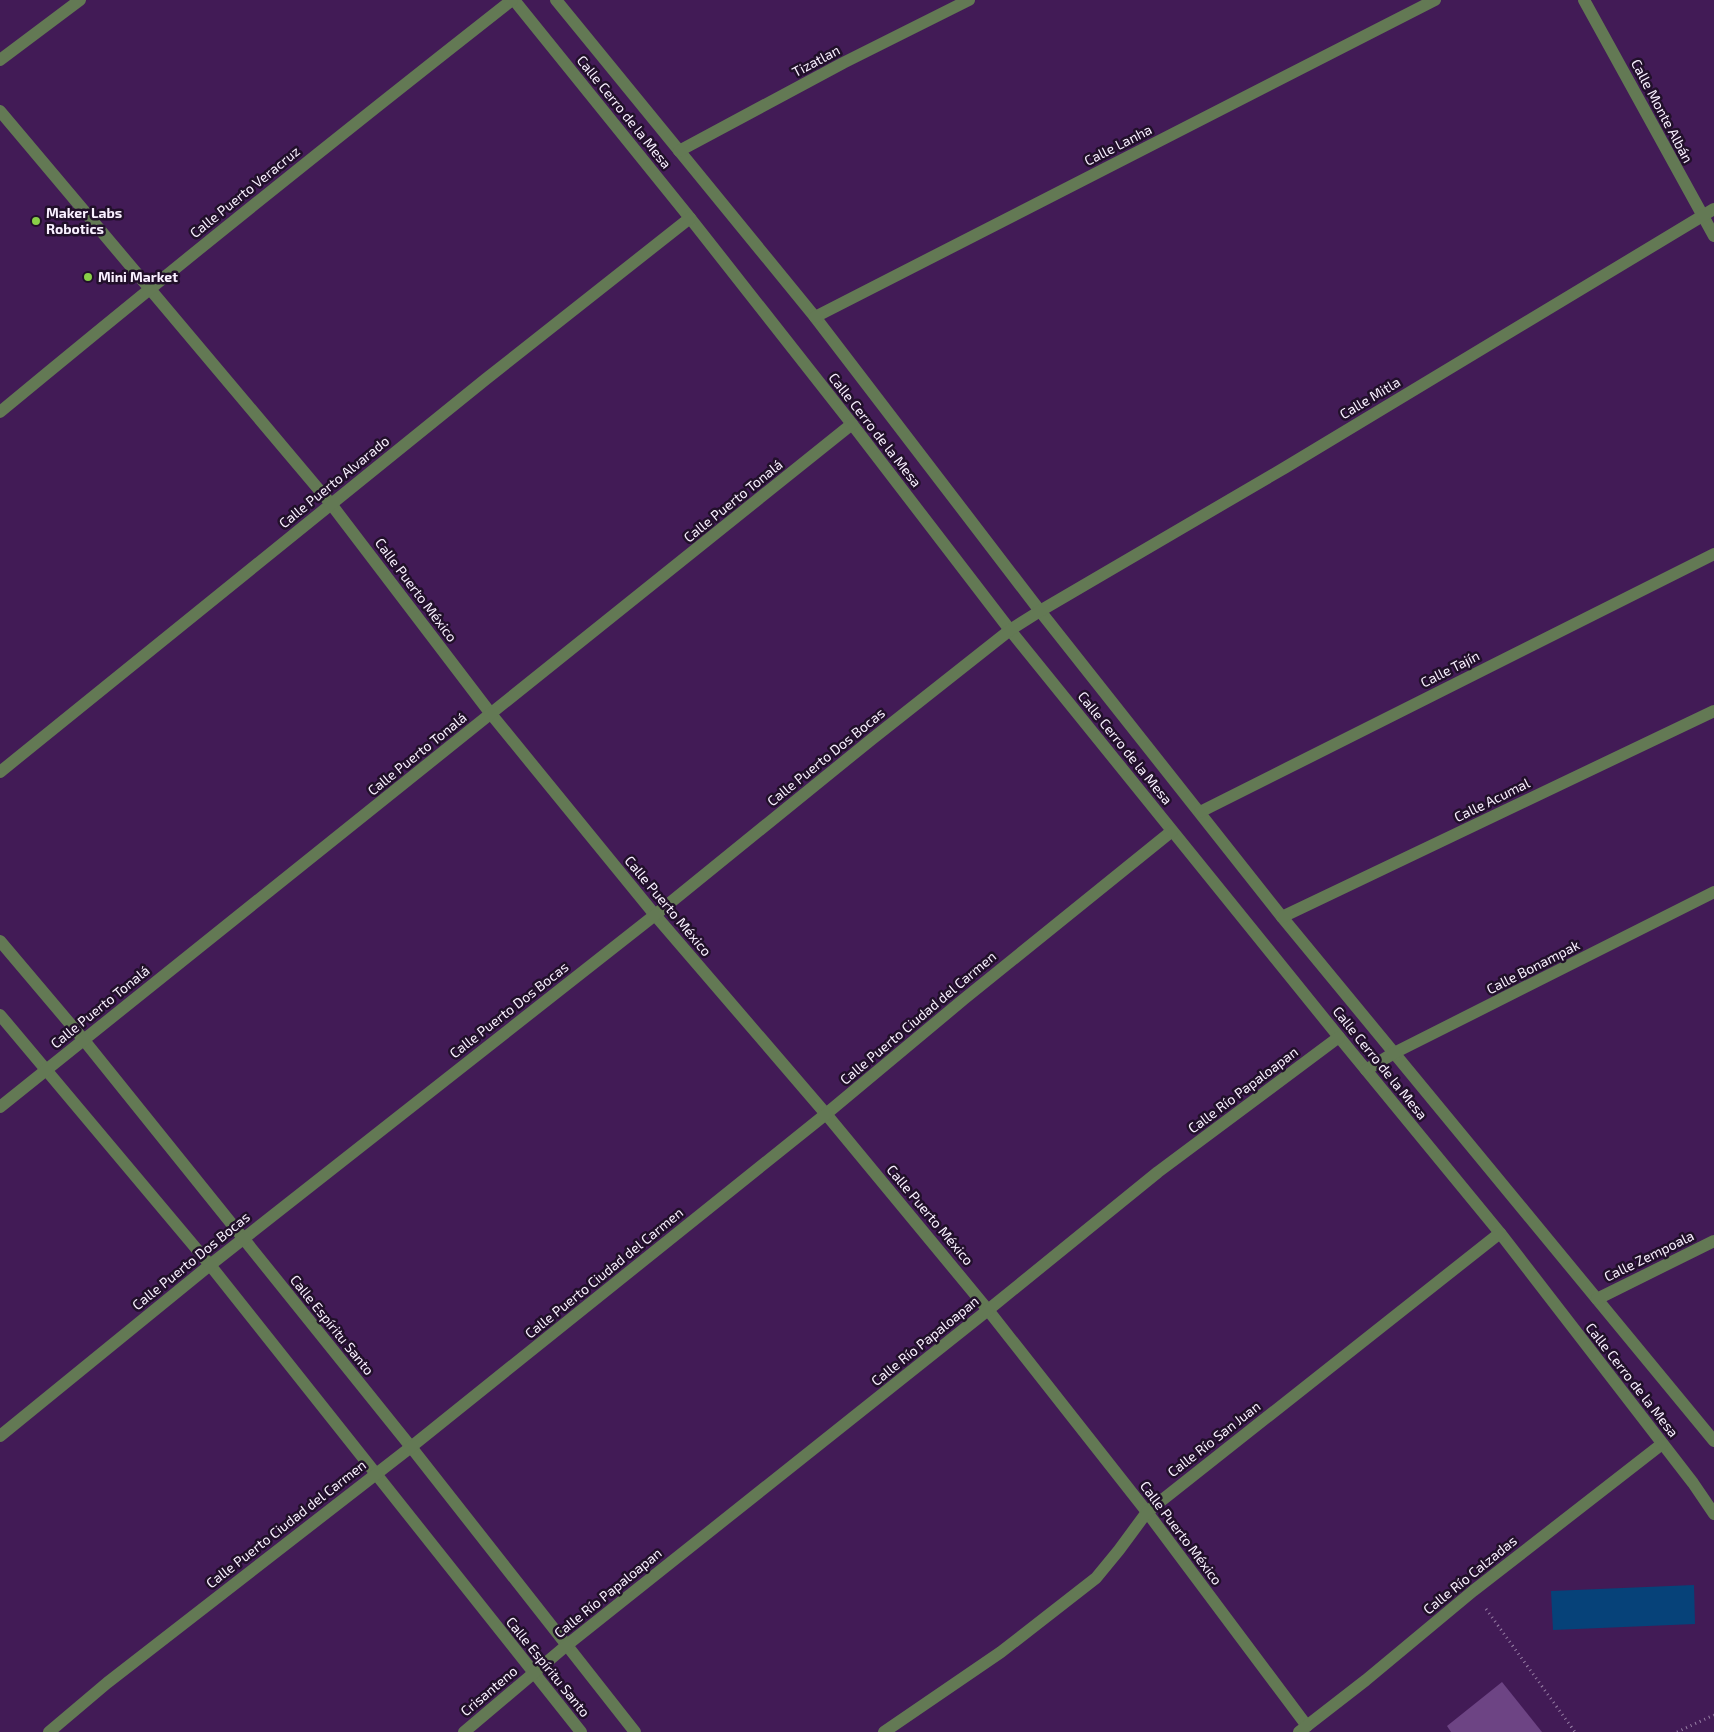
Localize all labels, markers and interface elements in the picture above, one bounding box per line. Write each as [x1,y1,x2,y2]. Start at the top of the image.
street label: Tizatlan [789,41,843,80]
street label: Calle Cerro de la Mesa [574,52,675,172]
street label: Calle Monte Albán [1628,56,1697,166]
street label: Calle Lanha [1081,120,1154,169]
street label: Calle Puerto Veracruz [186,142,303,241]
place label: Maker Labs Robotics [46,204,122,237]
marker: Maker Labs Robotics [30,215,42,227]
place label: Mini Market [98,268,178,285]
marker: Mini Market [82,271,94,283]
street label: Calle Cerro de la Mesa [825,369,925,490]
street label: Calle Mitla [1336,373,1403,422]
street label: Calle Puerto Alvarado [275,432,392,531]
street label: Calle Puerto Tonalá [680,456,786,546]
street label: Calle Puerto México [372,534,461,645]
street label: Calle Tajín [1417,646,1482,691]
street label: Calle Cerro de la Mesa [1075,688,1176,808]
street label: Calle Puerto Dos Bocas [764,704,888,809]
street label: Calle Puerto Tonalá [364,709,470,799]
street label: Calle Acumal [1451,774,1533,825]
street label: Calle Puerto México [621,852,715,959]
street label: Calle Bonampak [1483,936,1582,997]
street label: Calle Puerto Ciudad del Carmen [836,947,999,1088]
street label: Calle Puerto Dos Bocas [446,958,572,1061]
street label: Calle Puerto Tonalá [47,962,153,1052]
street label: Calle Cerro de la Mesa [1330,1003,1431,1123]
street label: Calle Río Papaloapan [1184,1043,1301,1136]
street label: Calle Puerto México [883,1161,977,1268]
street label: Calle Puerto Ciudad del Carmen [521,1204,686,1342]
street label: Calle Puerto Dos Bocas [129,1208,253,1313]
street label: Calle Zempoala [1601,1226,1697,1285]
street label: Calle Espíritu Santo [287,1271,378,1378]
street label: Calle Río Papaloapan [868,1292,982,1389]
street label: Calle Cerro de la Mesa [1582,1319,1682,1440]
street label: Calle Río San Juan [1164,1397,1263,1480]
street label: Calle Puerto Ciudad del Carmen [202,1456,369,1591]
street label: Calle Puerto México [1137,1477,1226,1588]
street label: Calle Río Calzadas [1420,1532,1520,1618]
street label: Calle Río Papaloapan [551,1544,665,1641]
street label: Calle Espíritu Santo [503,1613,594,1720]
street label: Crisanteno [457,1662,521,1719]

